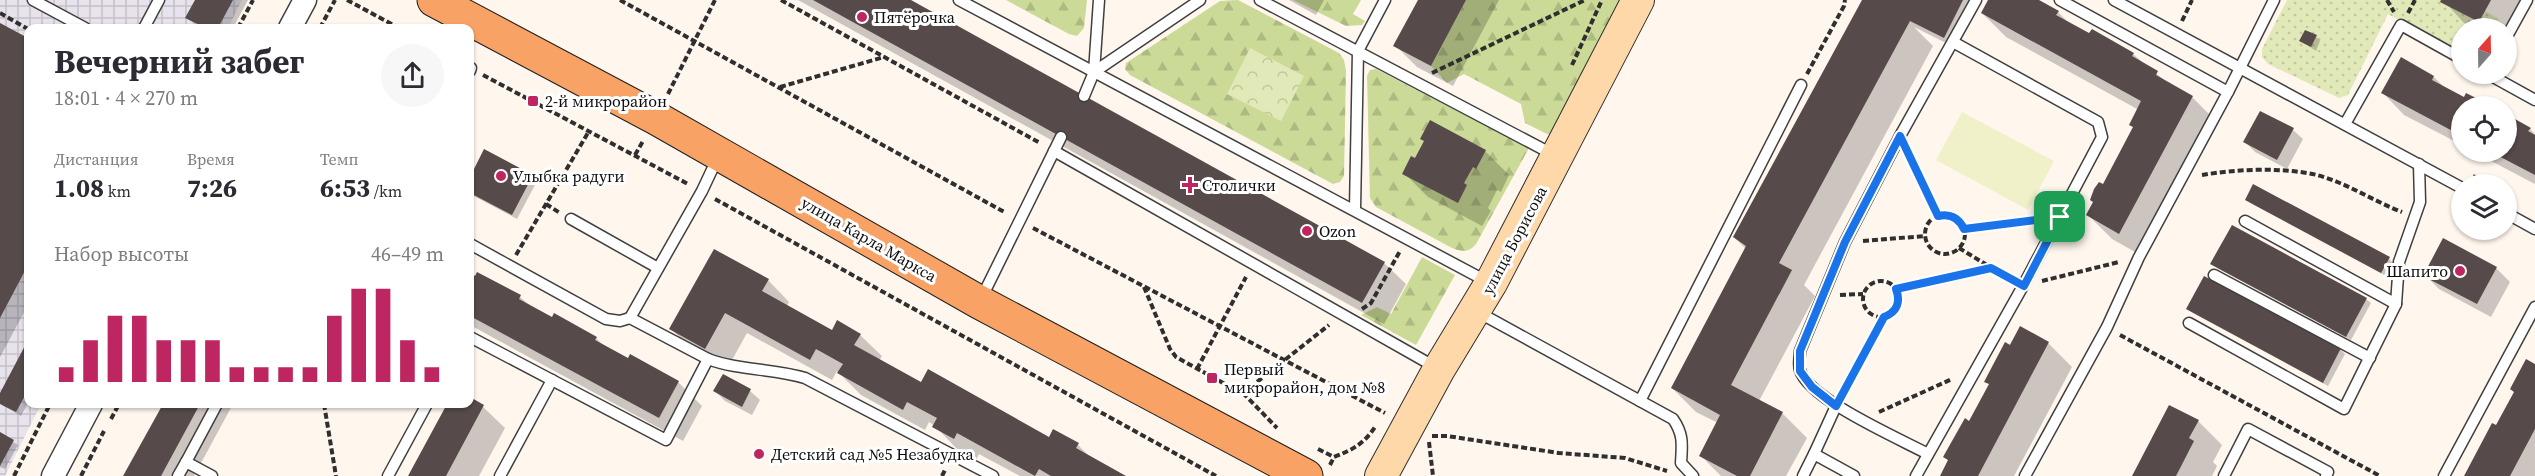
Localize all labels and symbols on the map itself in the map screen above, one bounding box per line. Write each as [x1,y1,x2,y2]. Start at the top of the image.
place label: Пятёрочка [874,6,956,28]
marker: Пятёрочка [855,10,869,24]
north arrow [2451,18,2517,84]
place label: 2-й микрорайон [545,90,667,112]
marker: 2-й микрорайон [526,94,540,108]
place label: Улыбка радуги [513,165,625,187]
marker: Улыбка радуги [494,169,508,183]
place label: Столички [1202,174,1276,196]
marker: Столички [1183,178,1197,192]
street label: улица Борисова [1476,181,1552,298]
street label: улица Карла Маркса [797,191,941,287]
pin [2034,191,2085,242]
place label: Ozon [1319,220,1356,242]
marker: Ozon [1300,224,1314,238]
place label: Шапито [2386,260,2448,282]
marker: Шапито [2453,264,2467,278]
place label: Первый микрорайон, дом №8 [1224,358,1385,398]
marker: Первый микрорайон, дом №8 [1205,371,1219,385]
place label: Детский сад №5 Незабудка [771,443,974,465]
marker: Детский сад №5 Незабудка [752,447,766,461]

